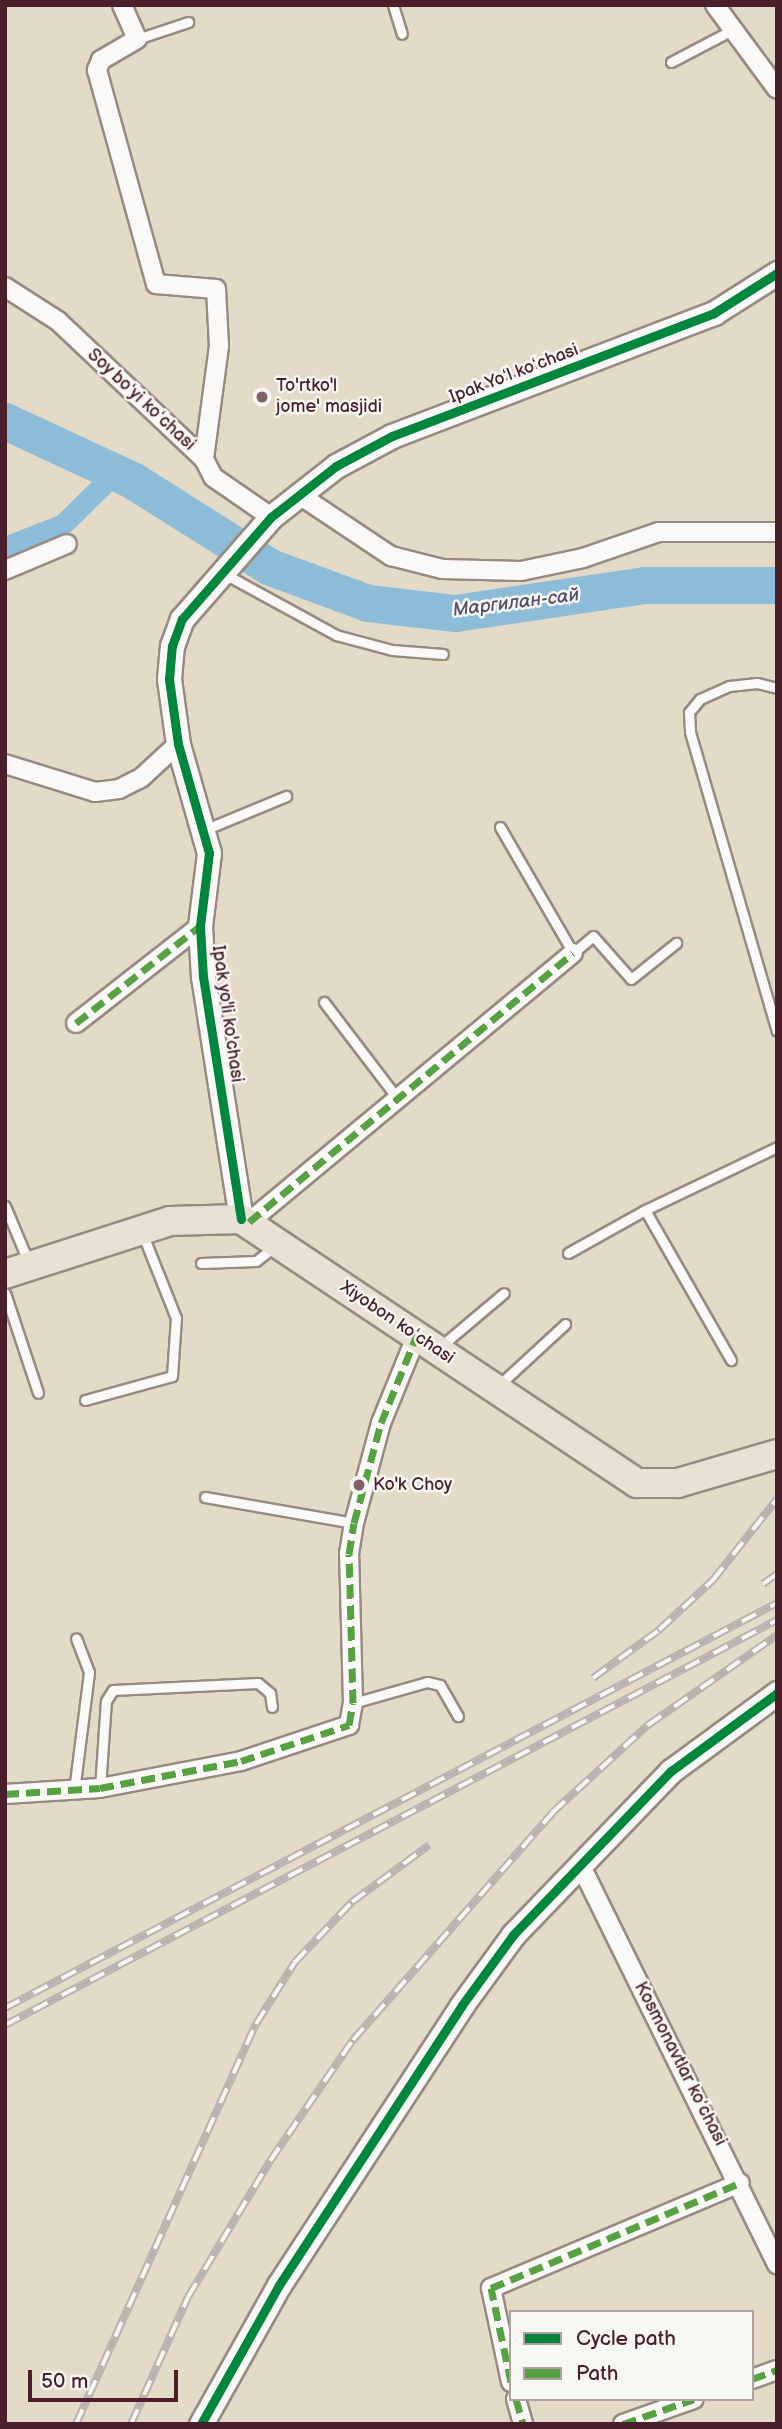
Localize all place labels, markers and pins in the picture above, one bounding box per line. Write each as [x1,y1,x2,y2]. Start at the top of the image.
place label: To'rtko'l jome' masjidi [276,376,382,418]
marker: To'rtko'l jome' masjidi [254,389,270,405]
place label: Ko'k Choy [373,1474,452,1496]
marker: Ko'k Choy [351,1477,367,1493]

